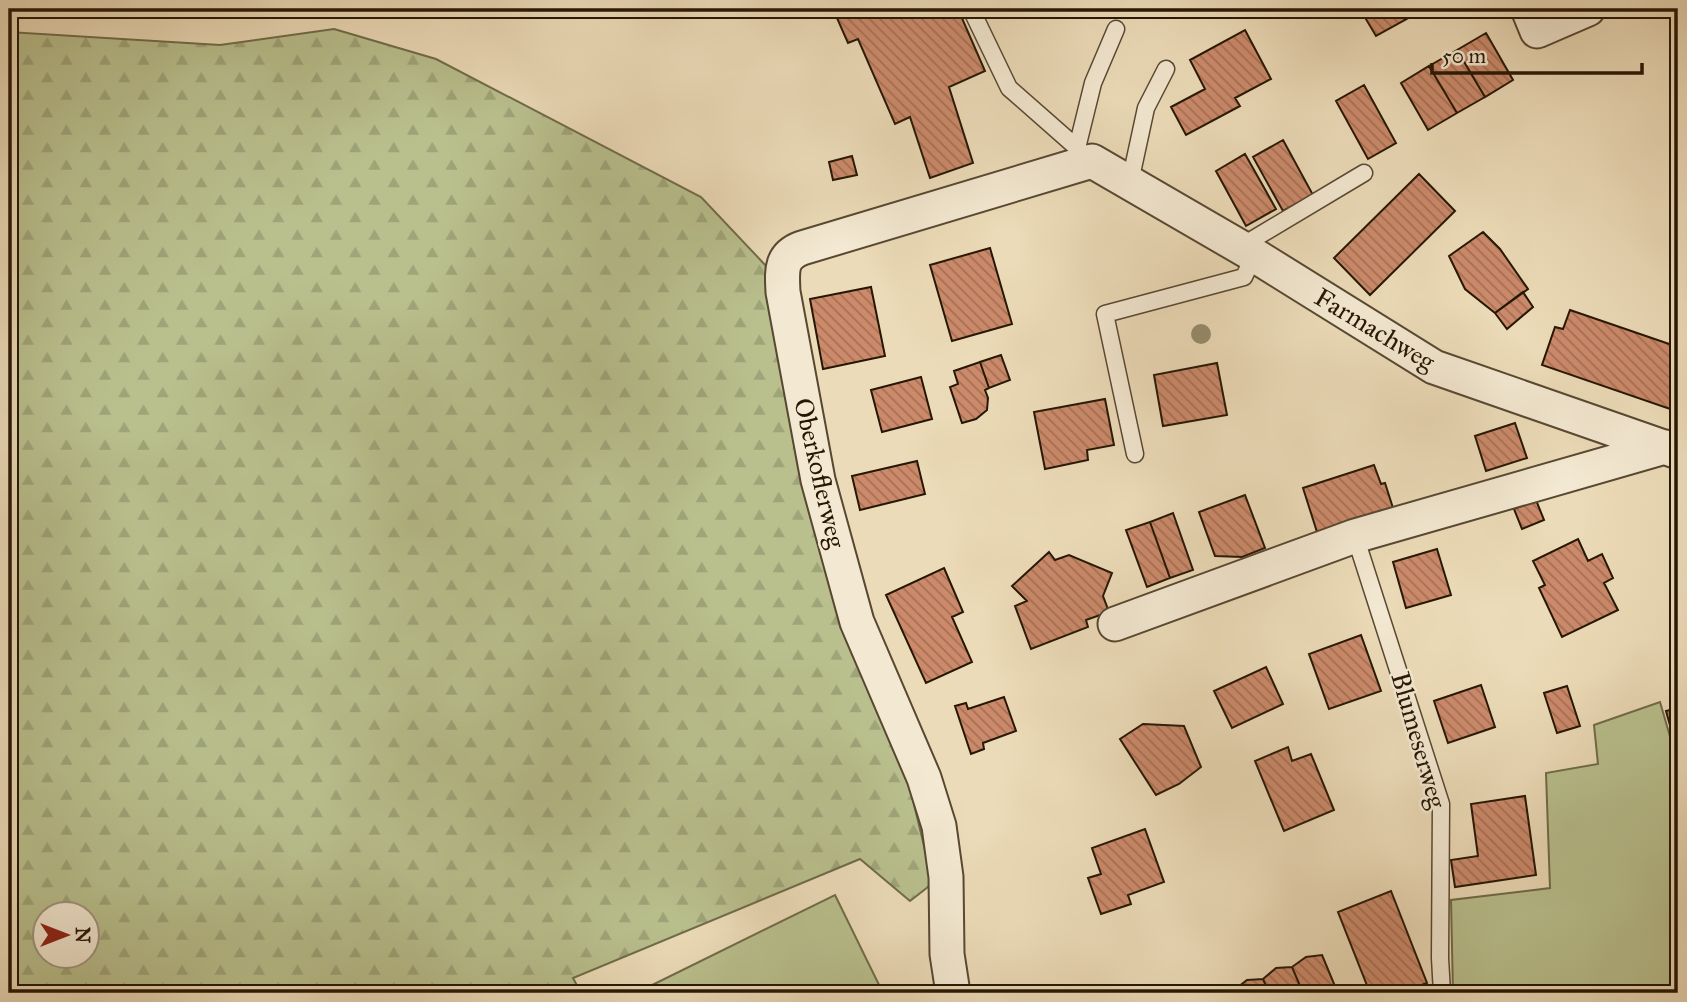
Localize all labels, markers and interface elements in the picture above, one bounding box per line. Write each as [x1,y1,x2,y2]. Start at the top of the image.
scale bar [1432,32,1642,76]
text: 50 m [1442,43,1487,69]
street label: Farmachweg [1309,281,1442,378]
street label: Oberkoflerweg [787,395,853,552]
street label: Blumeserweg [1384,668,1454,813]
north arrow [32,900,102,970]
text: N [71,927,94,943]

